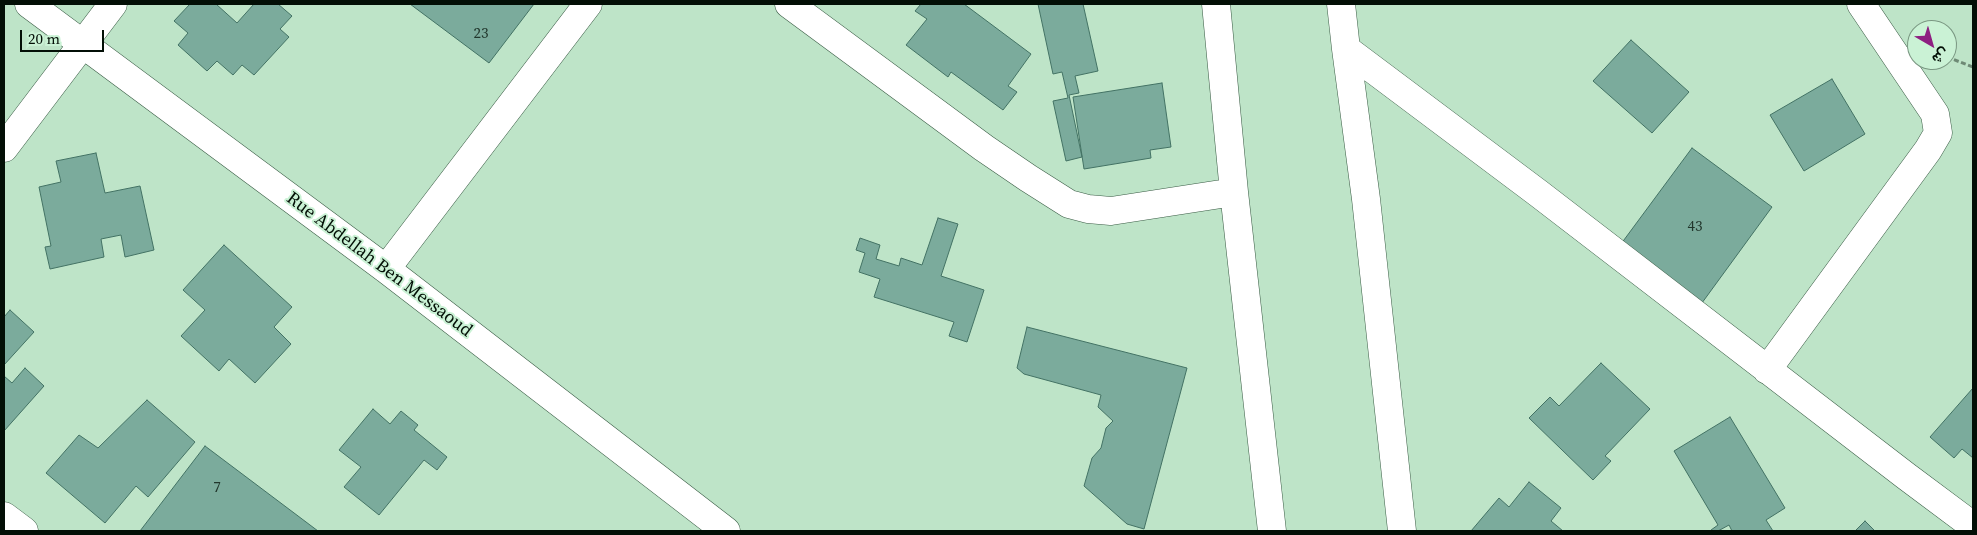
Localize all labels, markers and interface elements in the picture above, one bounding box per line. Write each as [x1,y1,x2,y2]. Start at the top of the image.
scale bar [22,20,106,52]
north arrow [1907,20,1957,70]
house number: 23 [474,25,488,43]
text: 20 m [28,28,60,49]
text: ش [1928,43,1953,69]
street label: Rue Abdellah Ben Messaoud [282,188,476,342]
house number: 43 [1688,218,1702,236]
house number: 7 [213,479,221,497]

